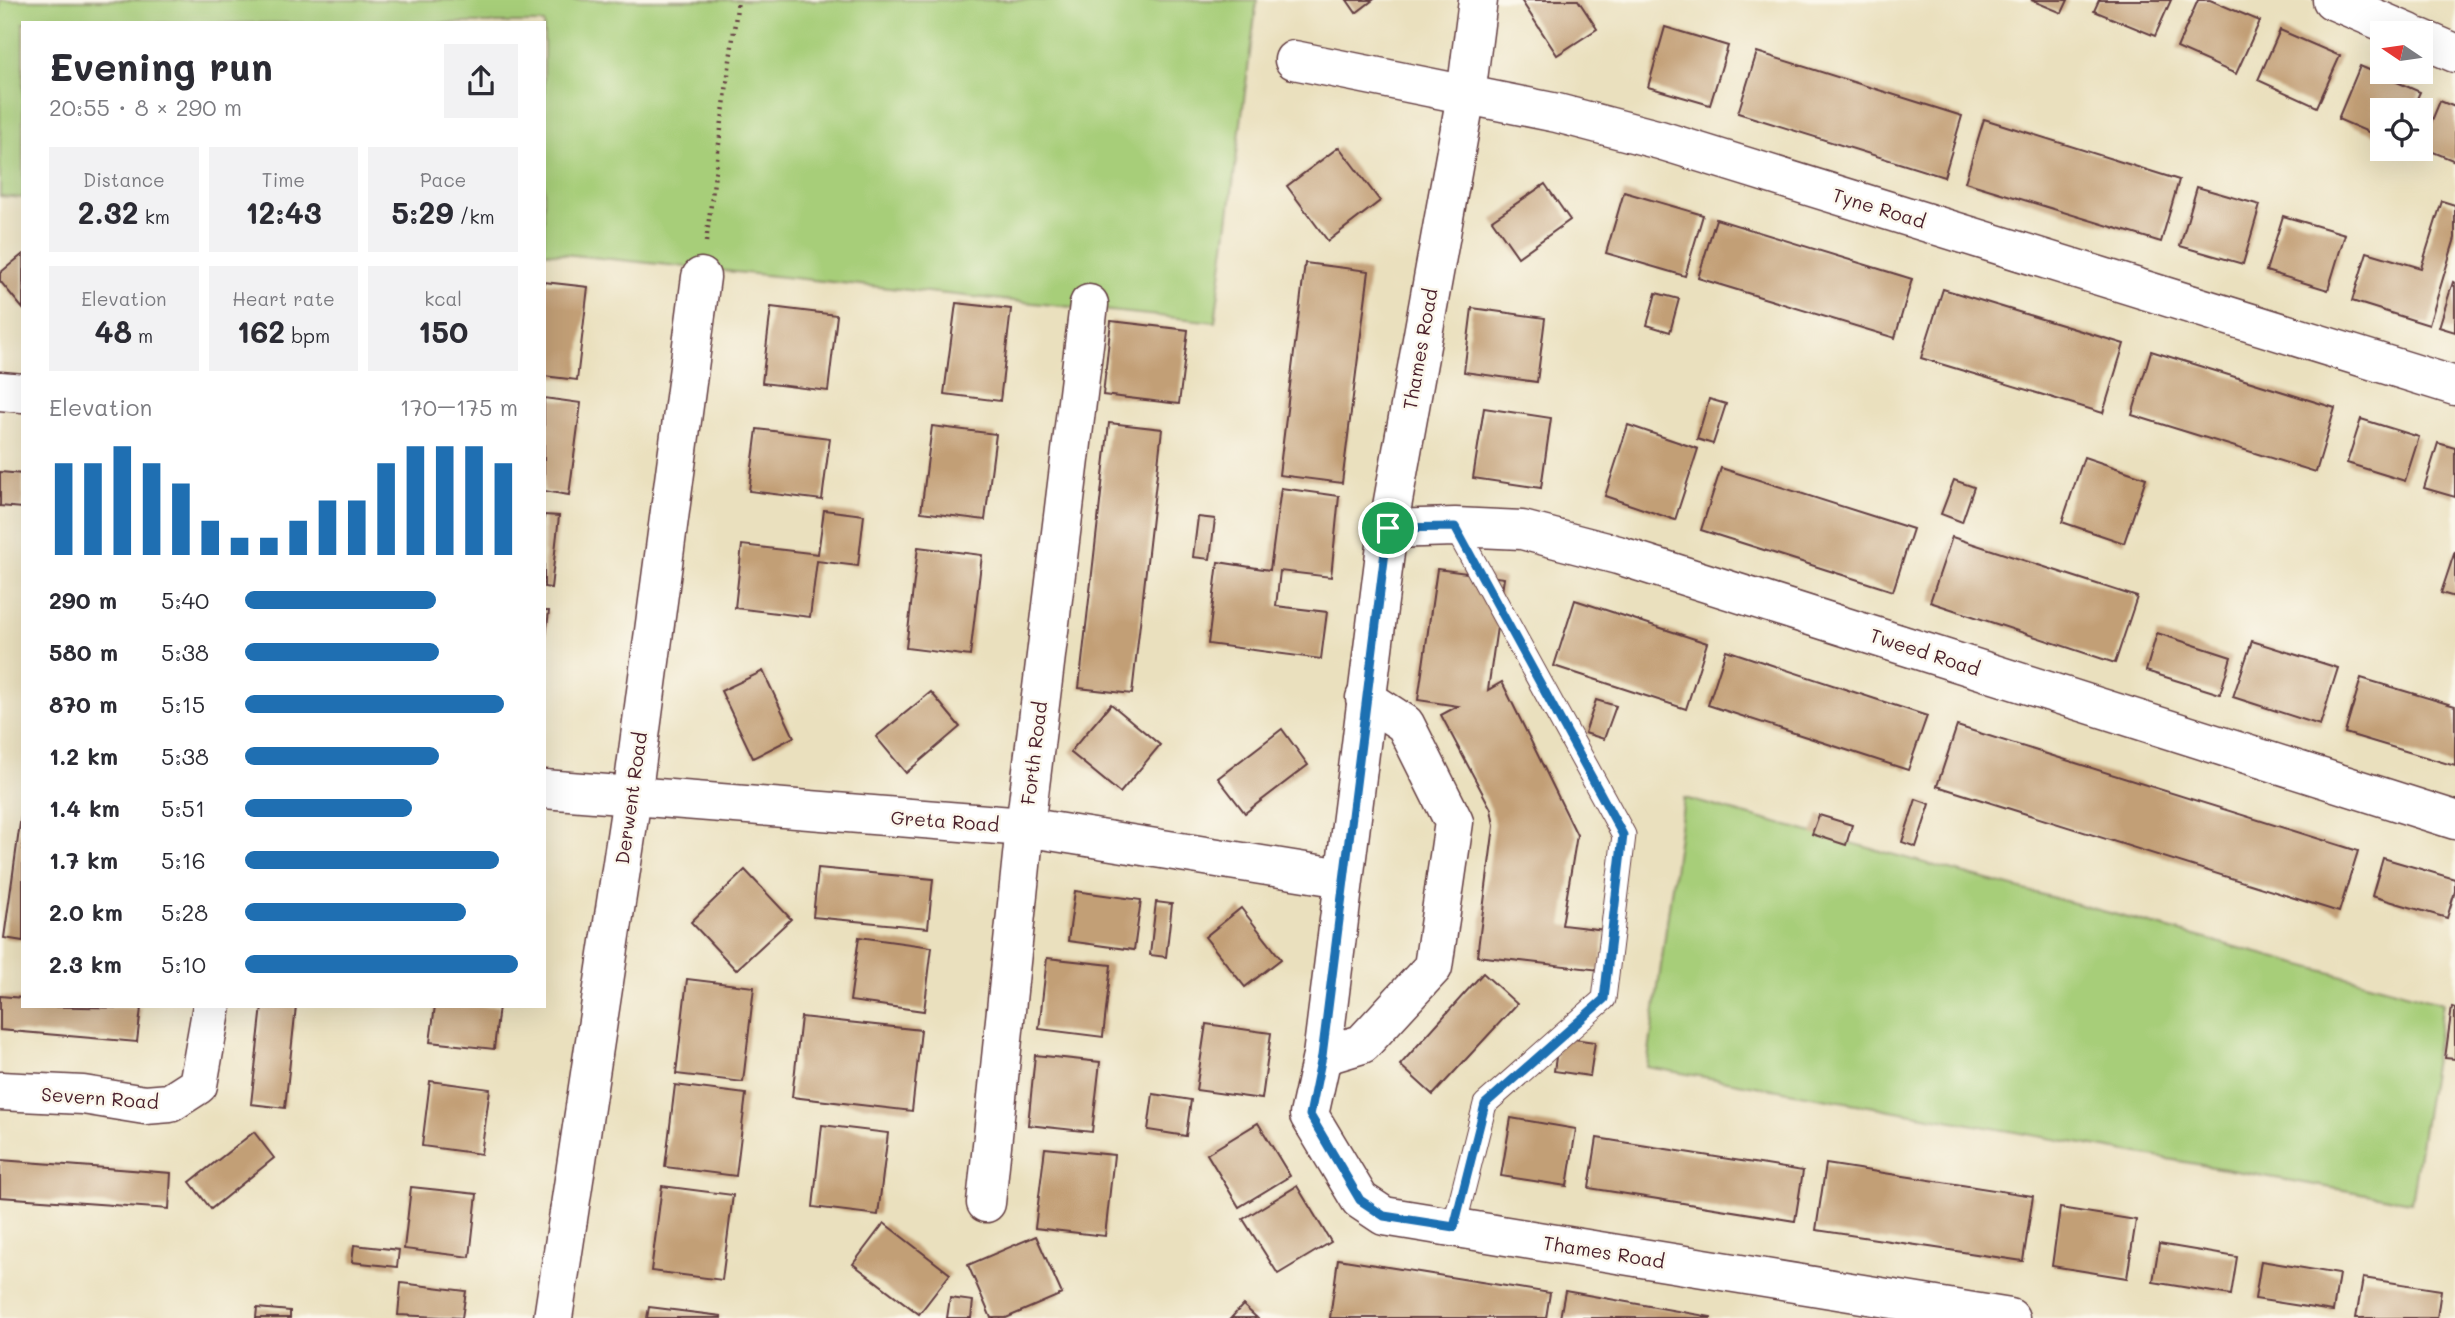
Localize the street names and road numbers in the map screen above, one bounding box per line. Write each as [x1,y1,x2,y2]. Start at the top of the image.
street label: Tyne Road [1829,182,1929,234]
street label: Thames Road [1397,286,1442,411]
street label: Tweed Road [1867,622,1983,681]
street label: Forth Road [1015,700,1052,806]
street label: Derwent Road [609,730,652,866]
street label: Greta Road [890,804,1000,837]
street label: Severn Road [40,1081,160,1114]
street label: Thames Road [1542,1230,1667,1273]

